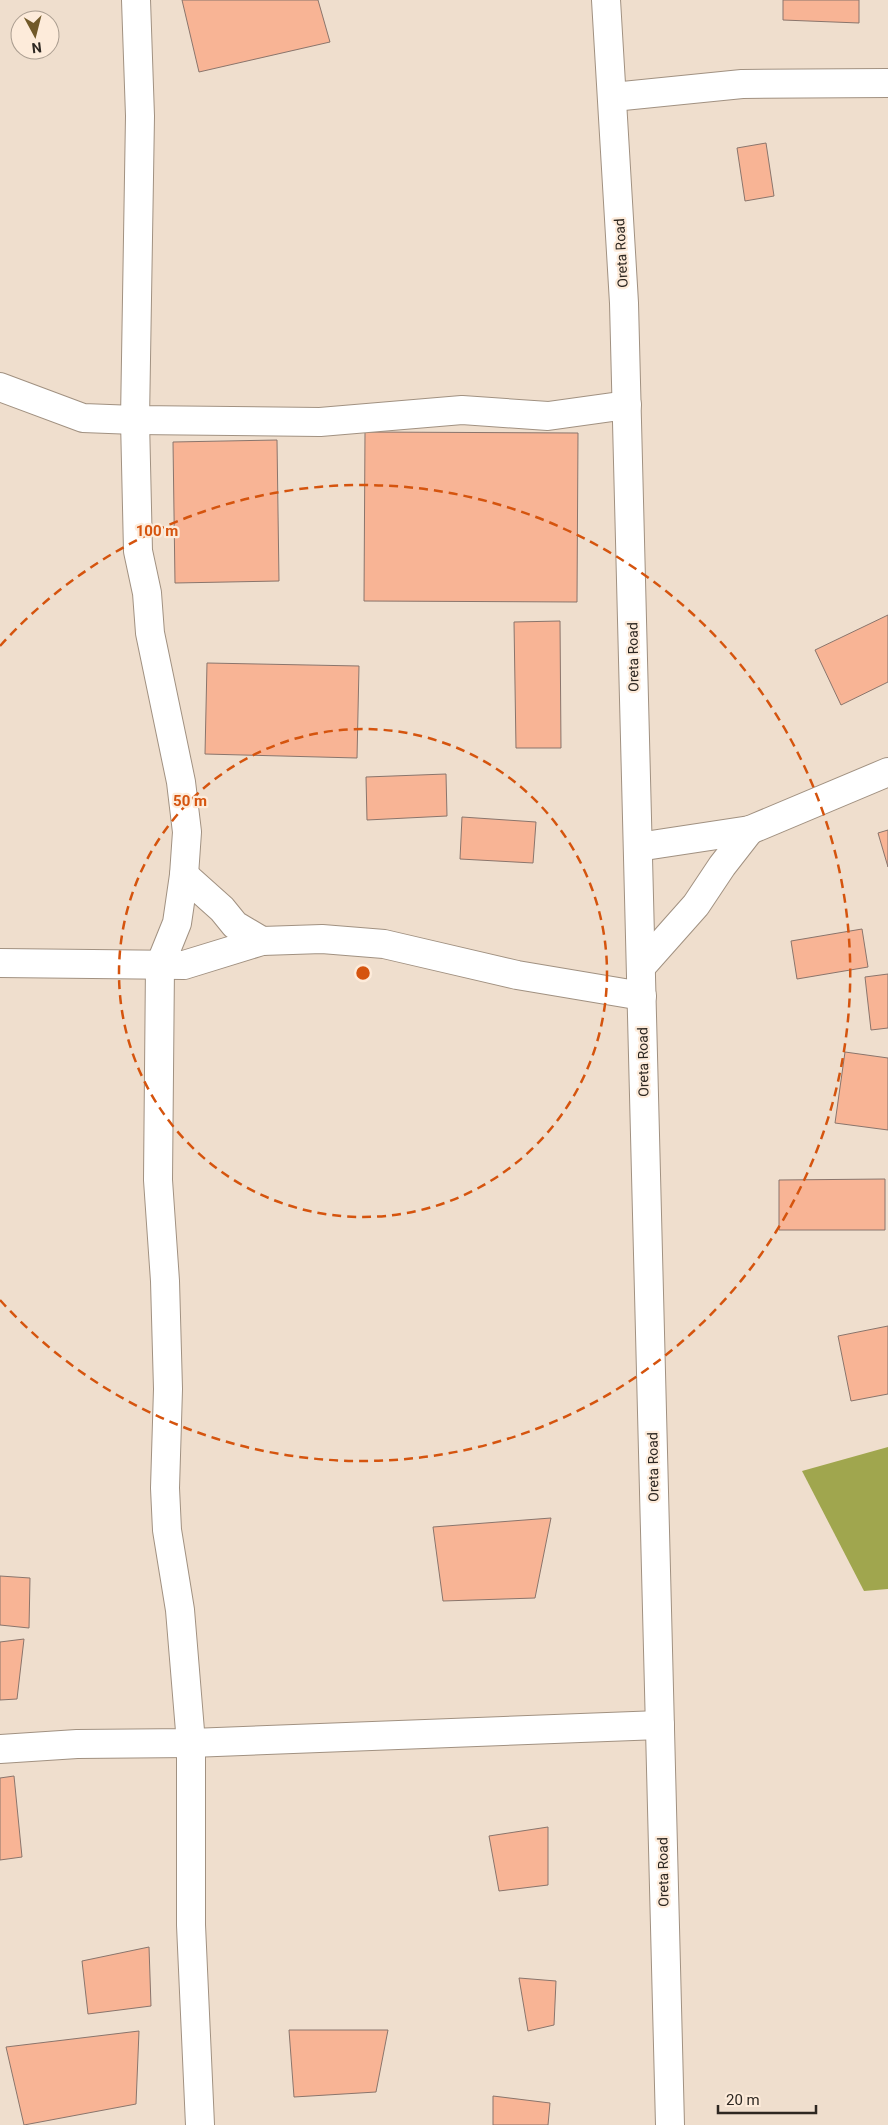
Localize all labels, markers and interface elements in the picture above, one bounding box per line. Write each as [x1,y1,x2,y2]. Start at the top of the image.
north arrow [10,10,60,60]
text: N [31,39,42,56]
street label: Oreta Road [611,218,631,288]
text: 100 m [136,522,178,540]
street label: Oreta Road [624,622,642,692]
text: 50 m [173,792,207,810]
centre of rings [354,964,372,982]
street label: Oreta Road [634,1027,652,1097]
street label: Oreta Road [644,1432,662,1502]
street label: Oreta Road [654,1837,672,1907]
scale bar [718,2082,816,2114]
text: 20 m [726,2091,760,2109]

